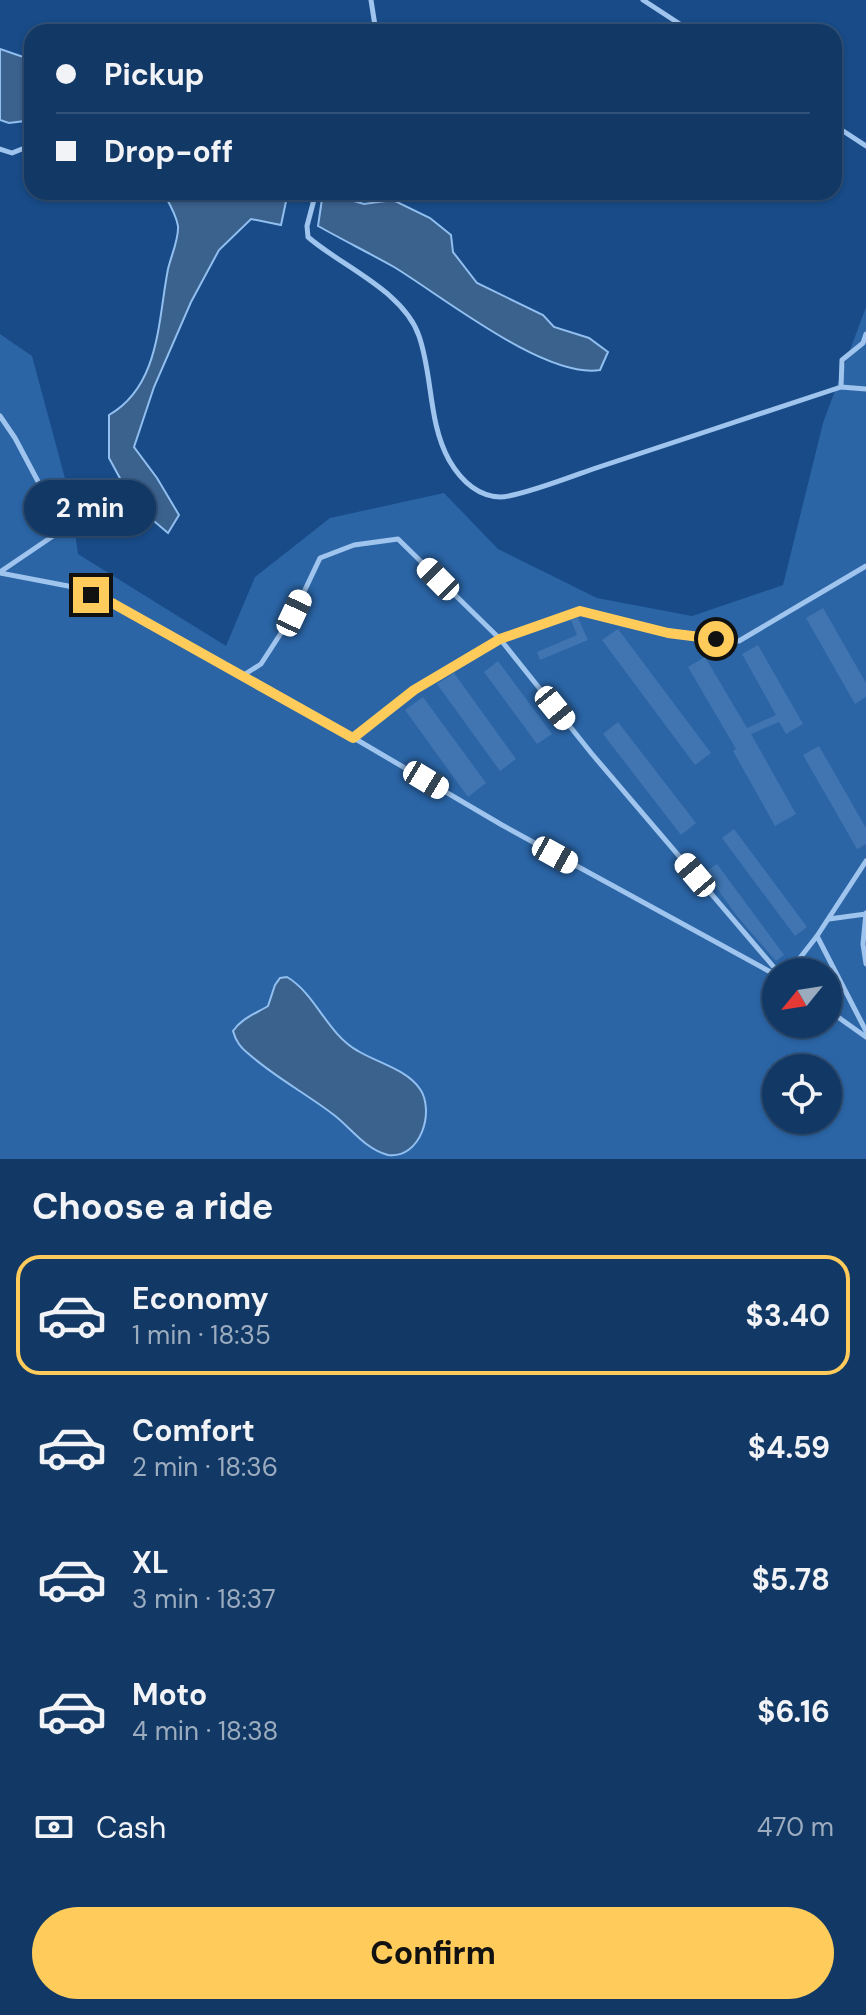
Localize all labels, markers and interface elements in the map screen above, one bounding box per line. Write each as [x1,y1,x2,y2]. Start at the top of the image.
text: Pickup [104,55,204,94]
text: Drop-off [104,132,233,171]
callout: 2 min [25,479,157,535]
text: 2 min [56,491,124,525]
car [413,554,463,604]
route end [73,577,109,613]
car [273,586,315,640]
route start [698,621,734,657]
car [531,682,579,734]
car [399,757,453,803]
car [528,833,582,877]
car [670,849,720,901]
north arrow [762,958,842,1038]
map controls [762,958,842,1134]
button: locate [762,1054,842,1134]
text: Choose a ride [32,1183,273,1230]
icon: car [36,1279,108,1351]
text: Economy [132,1279,269,1318]
text: $3.40 [746,1296,830,1335]
text: 1 min · 18:35 [132,1318,271,1352]
icon: car [36,1411,108,1483]
text: Comfort [132,1411,255,1450]
text: $4.59 [748,1428,830,1467]
text: 2 min · 18:36 [132,1450,278,1484]
icon: car [36,1543,108,1615]
text: XL [132,1543,169,1582]
text: $5.78 [752,1560,830,1599]
text: 3 min · 18:37 [132,1582,276,1616]
icon: car [36,1675,108,1747]
text: Moto [132,1675,207,1714]
text: $6.16 [757,1692,830,1731]
text: 4 min · 18:38 [132,1714,278,1748]
icon: cash [32,1805,76,1849]
text: Cash [96,1808,166,1847]
text: 470 m [757,1810,834,1844]
button: Confirm [32,1907,834,1999]

